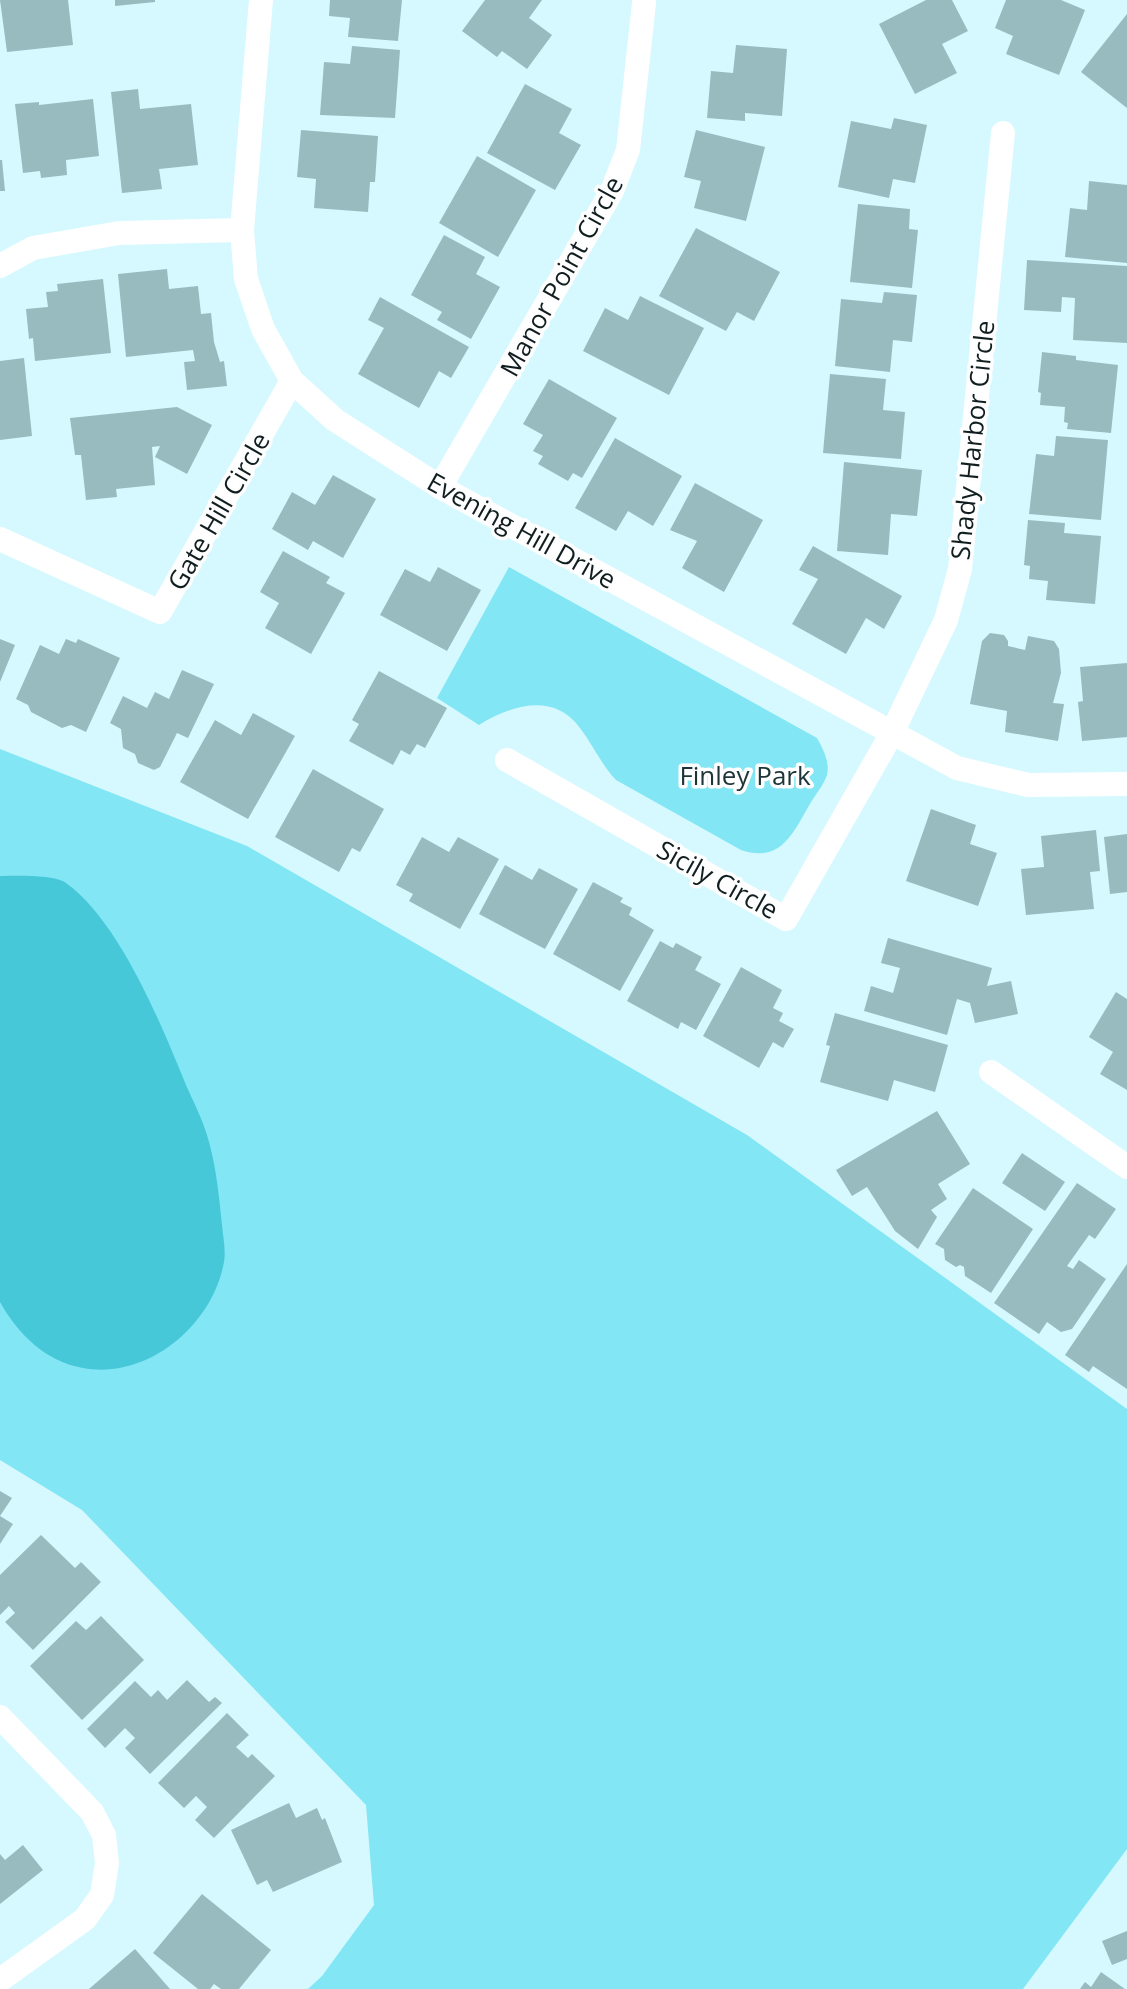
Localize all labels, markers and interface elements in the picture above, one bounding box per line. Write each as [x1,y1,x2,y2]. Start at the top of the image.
street label: Manor Point Circle [491,169,631,383]
street label: Shady Harbor Circle [942,318,1002,562]
street label: Gate Hill Circle [158,425,278,597]
street label: Evening Hill Drive [421,463,623,597]
park label: Finley Park [679,757,811,793]
street label: Sicily Circle [651,831,785,927]

